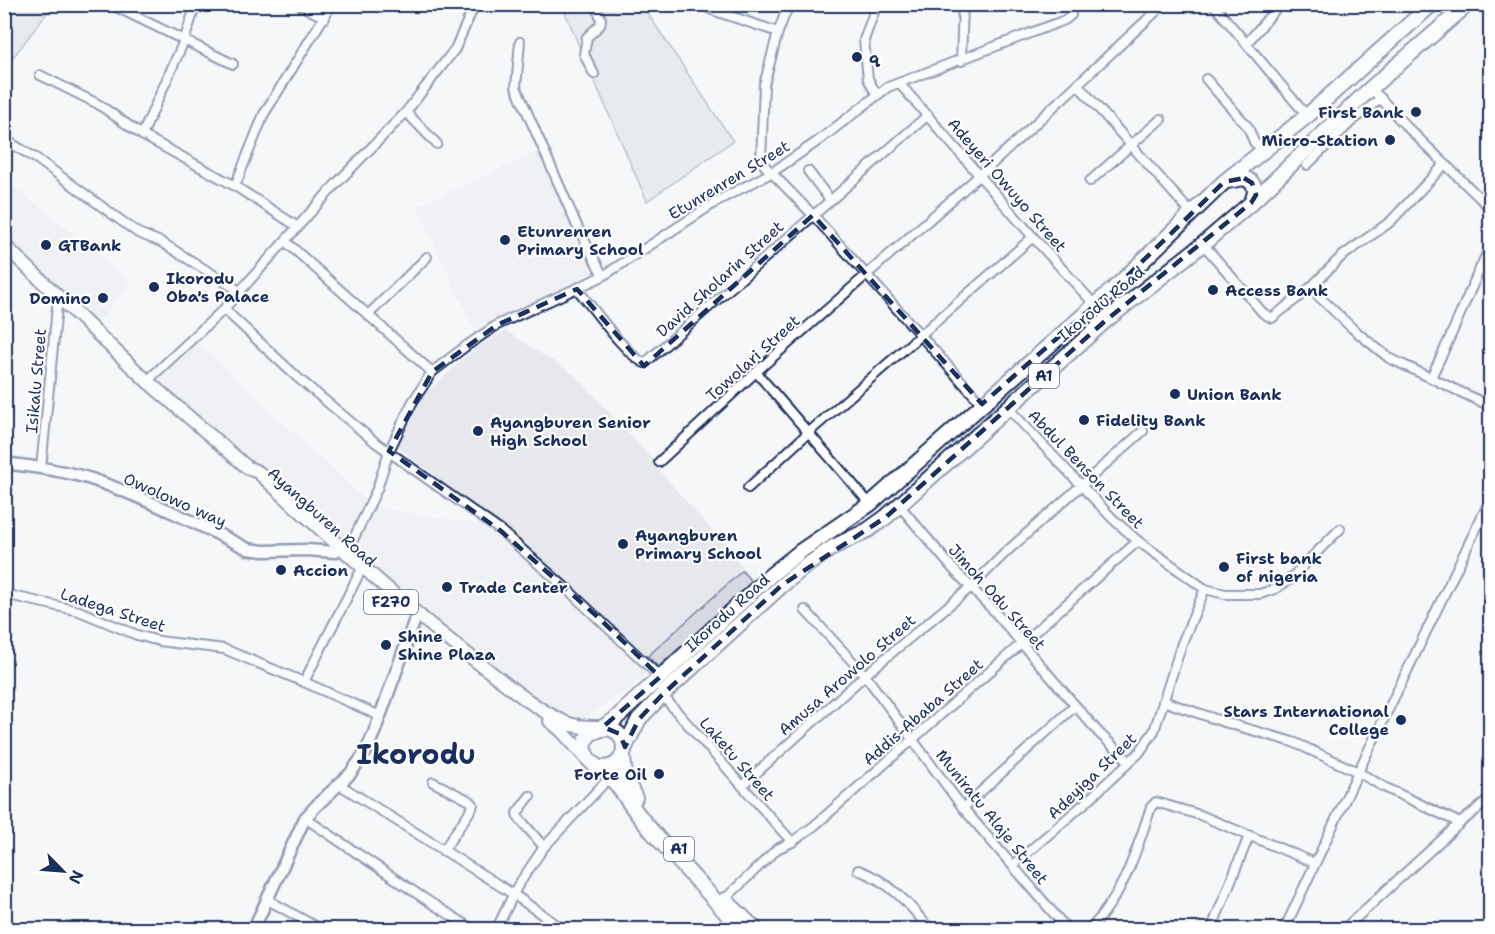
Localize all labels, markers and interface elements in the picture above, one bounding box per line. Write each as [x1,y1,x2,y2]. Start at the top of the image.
place label: q [869,47,881,68]
marker: q [850,50,864,64]
place label: First Bank [1318,102,1404,123]
marker: First Bank [1409,105,1423,119]
street label: Adeyeri Owuyo Street [943,113,1071,257]
place label: Micro-Station [1262,130,1378,151]
marker: Micro-Station [1383,133,1397,147]
street label: Etunrenren Street [664,135,794,225]
street label: David Sholarin Street [652,216,788,342]
place label: Etunrenren Primary School [517,221,644,260]
marker: Etunrenren Primary School [498,233,512,247]
place label: GTBank [58,235,122,256]
marker: GTBank [39,238,53,252]
street label: Ikorodu Road [1053,261,1149,347]
place label: Ikorodu Oba's Palace [166,268,270,307]
marker: Ikorodu Oba's Palace [147,280,161,294]
place label: Access Bank [1225,280,1328,301]
marker: Access Bank [1206,283,1220,297]
place label: Domino [29,288,91,309]
marker: Domino [96,291,110,305]
street label: Towolari Street [702,310,804,406]
street label: Isikalu Street [21,328,51,434]
road number: A1 [1029,364,1059,388]
place label: Union Bank [1187,384,1282,405]
marker: Union Bank [1168,387,1182,401]
street label: Abdul Benson Street [1023,405,1149,533]
place label: Fidelity Bank [1096,410,1206,431]
place label: Ayangburen Senior High School [490,412,651,451]
marker: Fidelity Bank [1077,413,1091,427]
marker: Ayangburen Senior High School [471,424,485,438]
street label: Ayangburen Road [263,462,381,572]
street label: Owolowo way [120,468,230,532]
place label: Ayangburen Primary School [635,525,762,564]
marker: Ayangburen Primary School [616,537,630,551]
street label: Jimoh Odu Street [944,540,1050,654]
place label: First bank of nigeria [1236,548,1322,587]
place label: Accion [293,560,348,581]
marker: First bank of nigeria [1217,560,1231,574]
marker: Accion [274,563,288,577]
street label: Ikorodu Road [680,569,774,657]
place label: Trade Center [459,577,568,598]
marker: Trade Center [440,580,454,594]
street label: Ladega Street [58,583,168,637]
road number: F270 [364,590,418,614]
street label: Amusa Arowolo Street [774,610,920,740]
place label: Shine Shine Plaza [398,626,496,665]
marker: Shine Shine Plaza [379,638,393,652]
street label: Addis-Ababa Street [858,654,988,770]
place label: Stars International College [1224,701,1389,740]
street label: Laketu Street [695,713,779,805]
marker: Stars International College [1394,713,1408,727]
street label: Adeyiga Street [1043,728,1141,824]
district label: Ikorodu [356,735,476,773]
street label: Muniratu Alaje Street [931,745,1053,889]
place label: Forte Oil [574,764,647,785]
marker: Forte Oil [652,767,666,781]
road number: A1 [664,837,694,861]
north arrow [33,841,93,901]
text: N [64,867,88,887]

